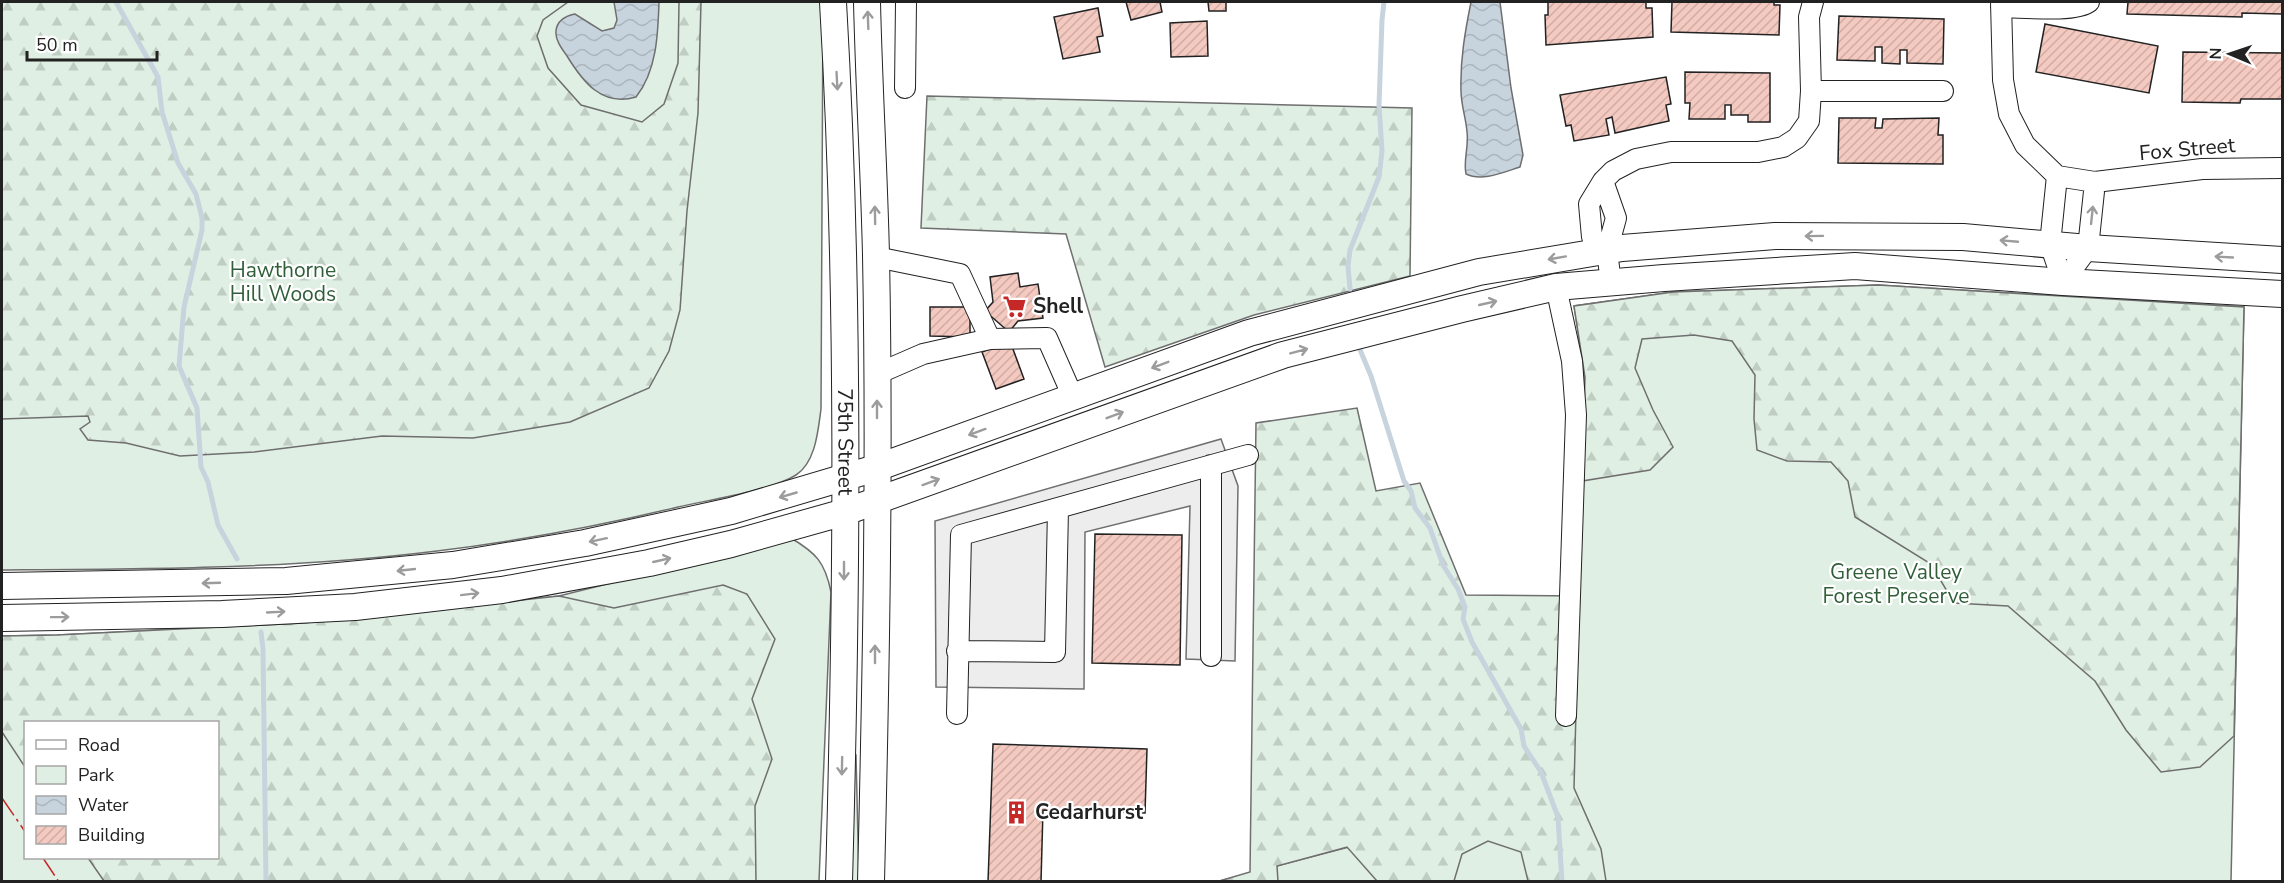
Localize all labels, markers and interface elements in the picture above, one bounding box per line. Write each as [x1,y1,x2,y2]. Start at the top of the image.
one-way arrow [862,10,873,30]
scale bar [27,24,158,62]
north arrow [2200,24,2260,84]
text: 50 m [36,33,78,57]
text: N [2205,47,2227,60]
one-way arrow [832,70,843,90]
street label: Fox Street [2138,131,2237,167]
one-way arrow [869,205,881,225]
one-way arrow [2087,206,2098,225]
one-way arrow [1804,231,1824,242]
one-way arrow [1999,235,2019,246]
one-way arrow [2215,252,2235,263]
one-way arrow [1548,253,1568,264]
park label: Hawthorne Hill Woods [230,256,336,308]
place label: Shell [1033,292,1084,320]
supermarket icon: Shell [1002,293,1028,319]
one-way arrow [1477,297,1497,308]
one-way arrow [1289,345,1308,356]
one-way arrow [1152,360,1170,371]
street label: 75th Street [831,388,859,496]
one-way arrow [871,400,882,420]
one-way arrow [1105,409,1124,420]
one-way arrow [968,427,987,438]
one-way arrow [921,475,940,486]
one-way arrow [779,490,798,501]
one-way arrow [589,535,609,546]
one-way arrow [653,554,672,566]
park label: Greene Valley Forest Preserve [1823,558,1969,610]
one-way arrow [838,560,850,580]
one-way arrow [396,565,416,576]
one-way arrow [202,577,222,588]
one-way arrow [460,588,479,599]
one-way arrow [265,607,285,618]
one-way arrow [49,611,69,623]
one-way arrow [869,644,881,664]
legend [24,721,219,859]
text: Road [78,733,120,757]
one-way arrow [836,755,848,775]
text: Park [78,763,115,787]
text: Water [78,793,129,817]
place label: Cedarhurst [1035,798,1144,826]
building icon: Cedarhurst [1004,799,1030,825]
text: Building [78,823,145,847]

